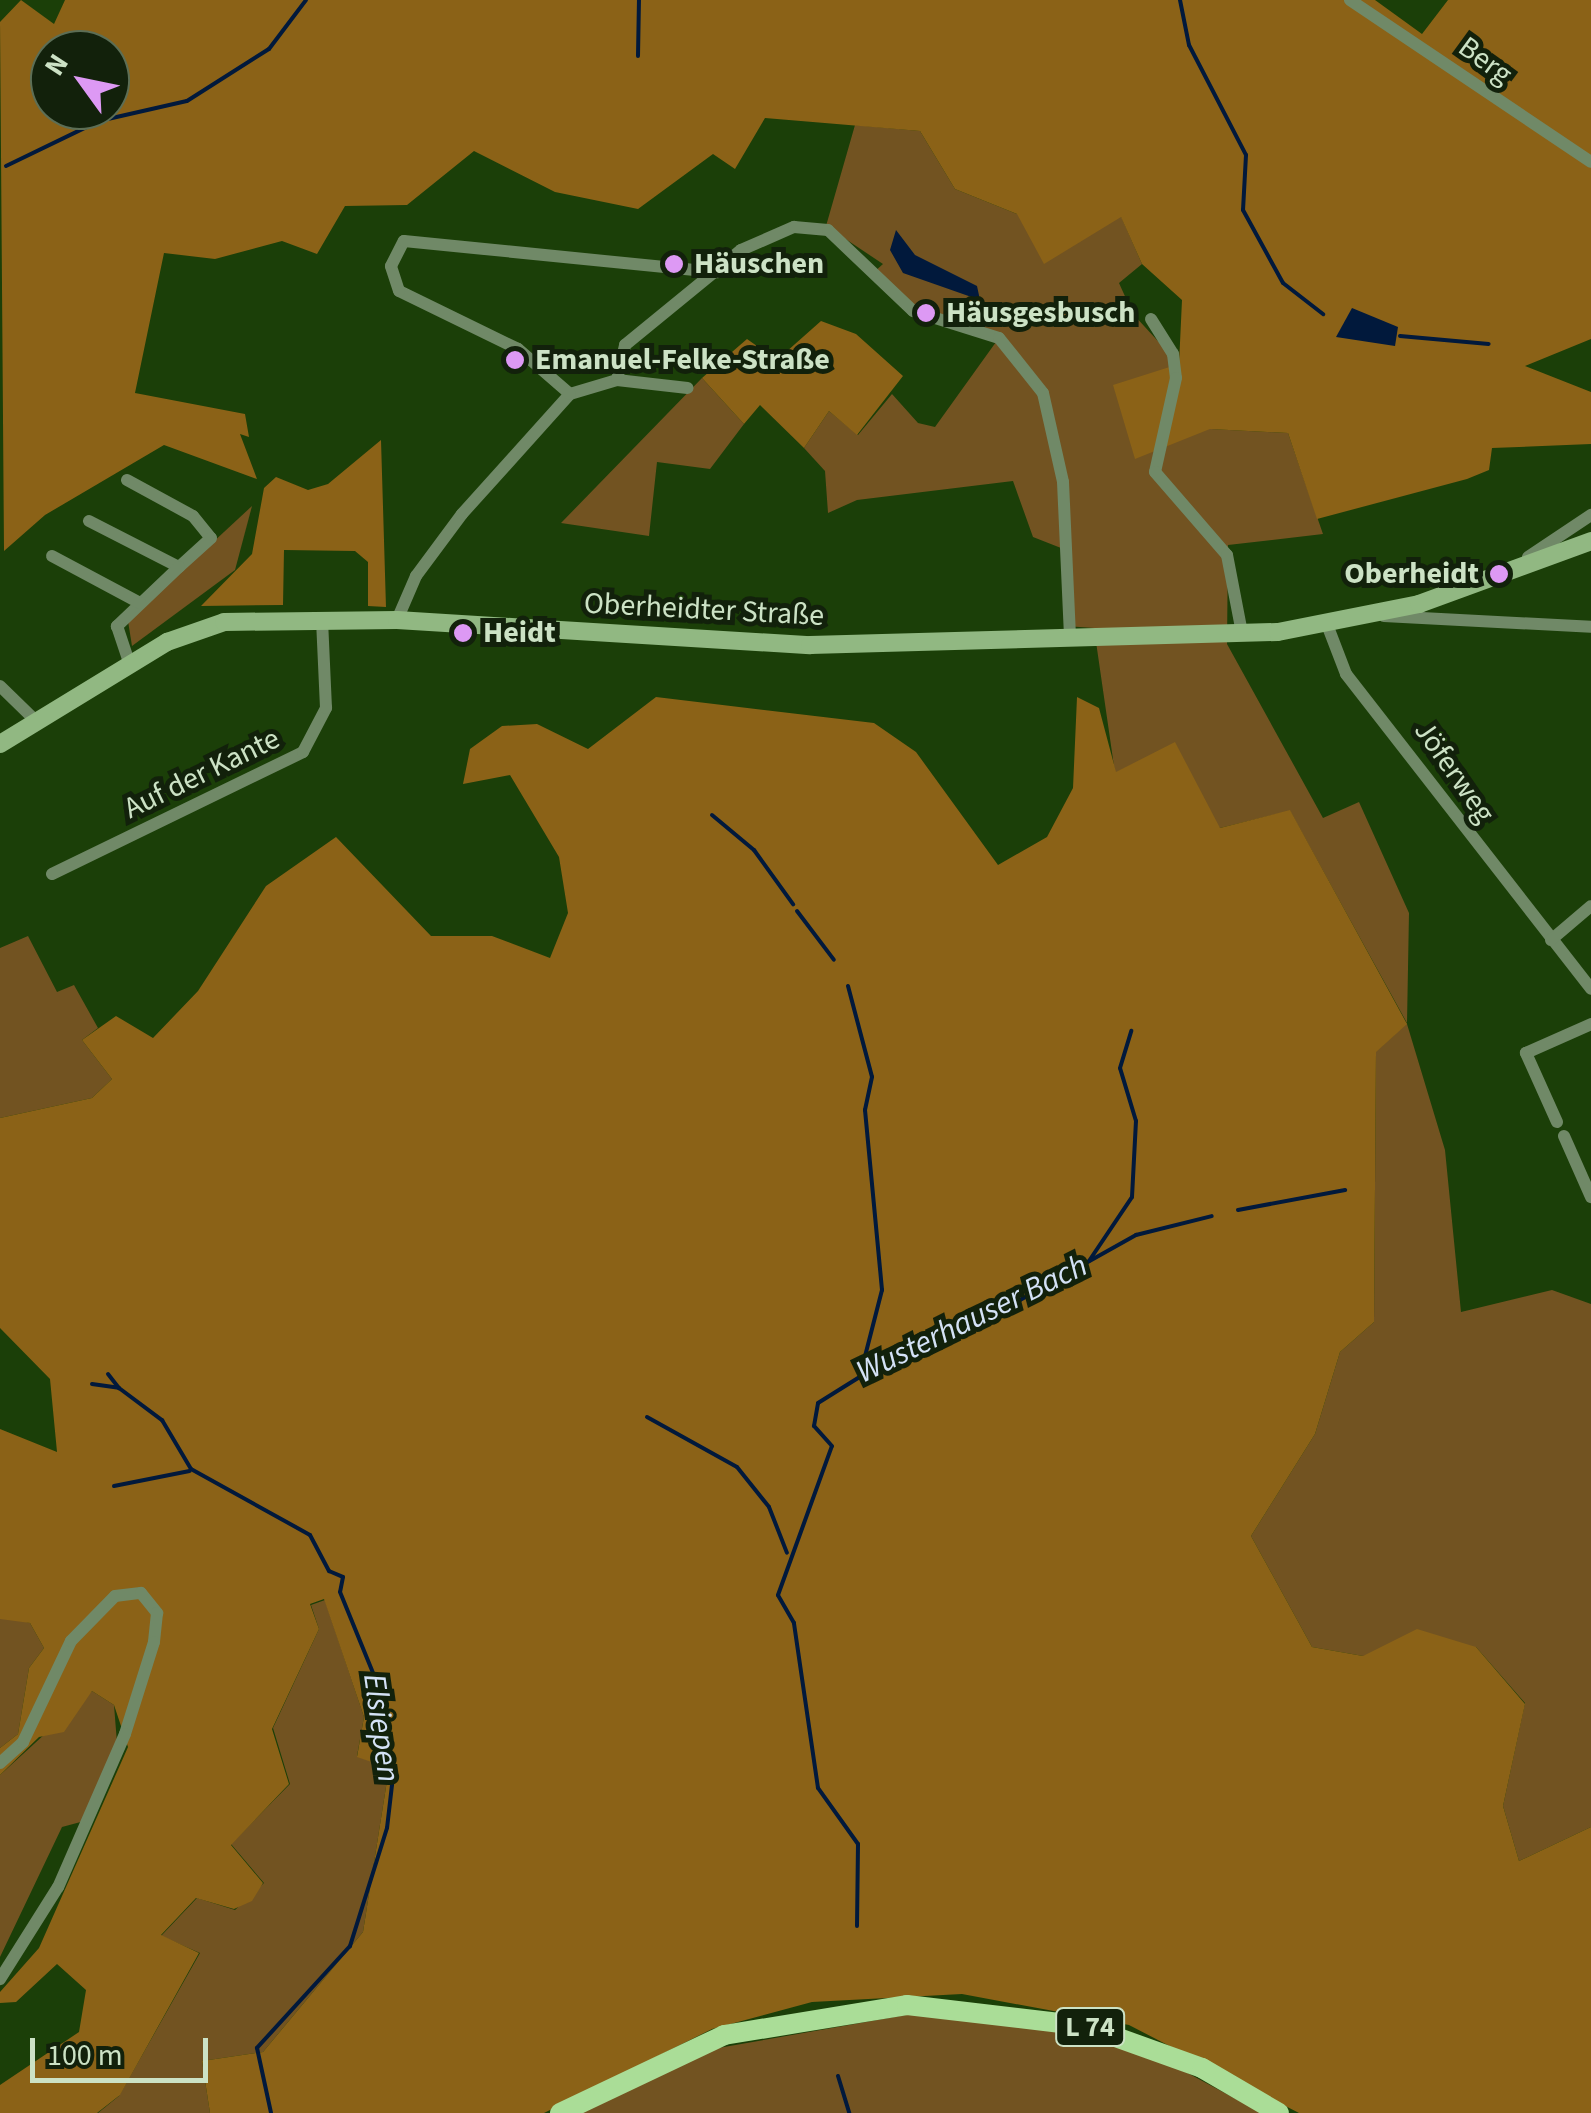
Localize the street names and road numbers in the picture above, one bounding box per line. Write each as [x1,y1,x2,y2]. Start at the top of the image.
street label: Berg [1451,29,1519,93]
street label: Oberheidter Straße [583,586,825,634]
street label: Jöferweg [1406,714,1502,830]
street label: Auf der Kante [118,721,286,827]
road number: L 74 [1055,2004,1125,2050]

